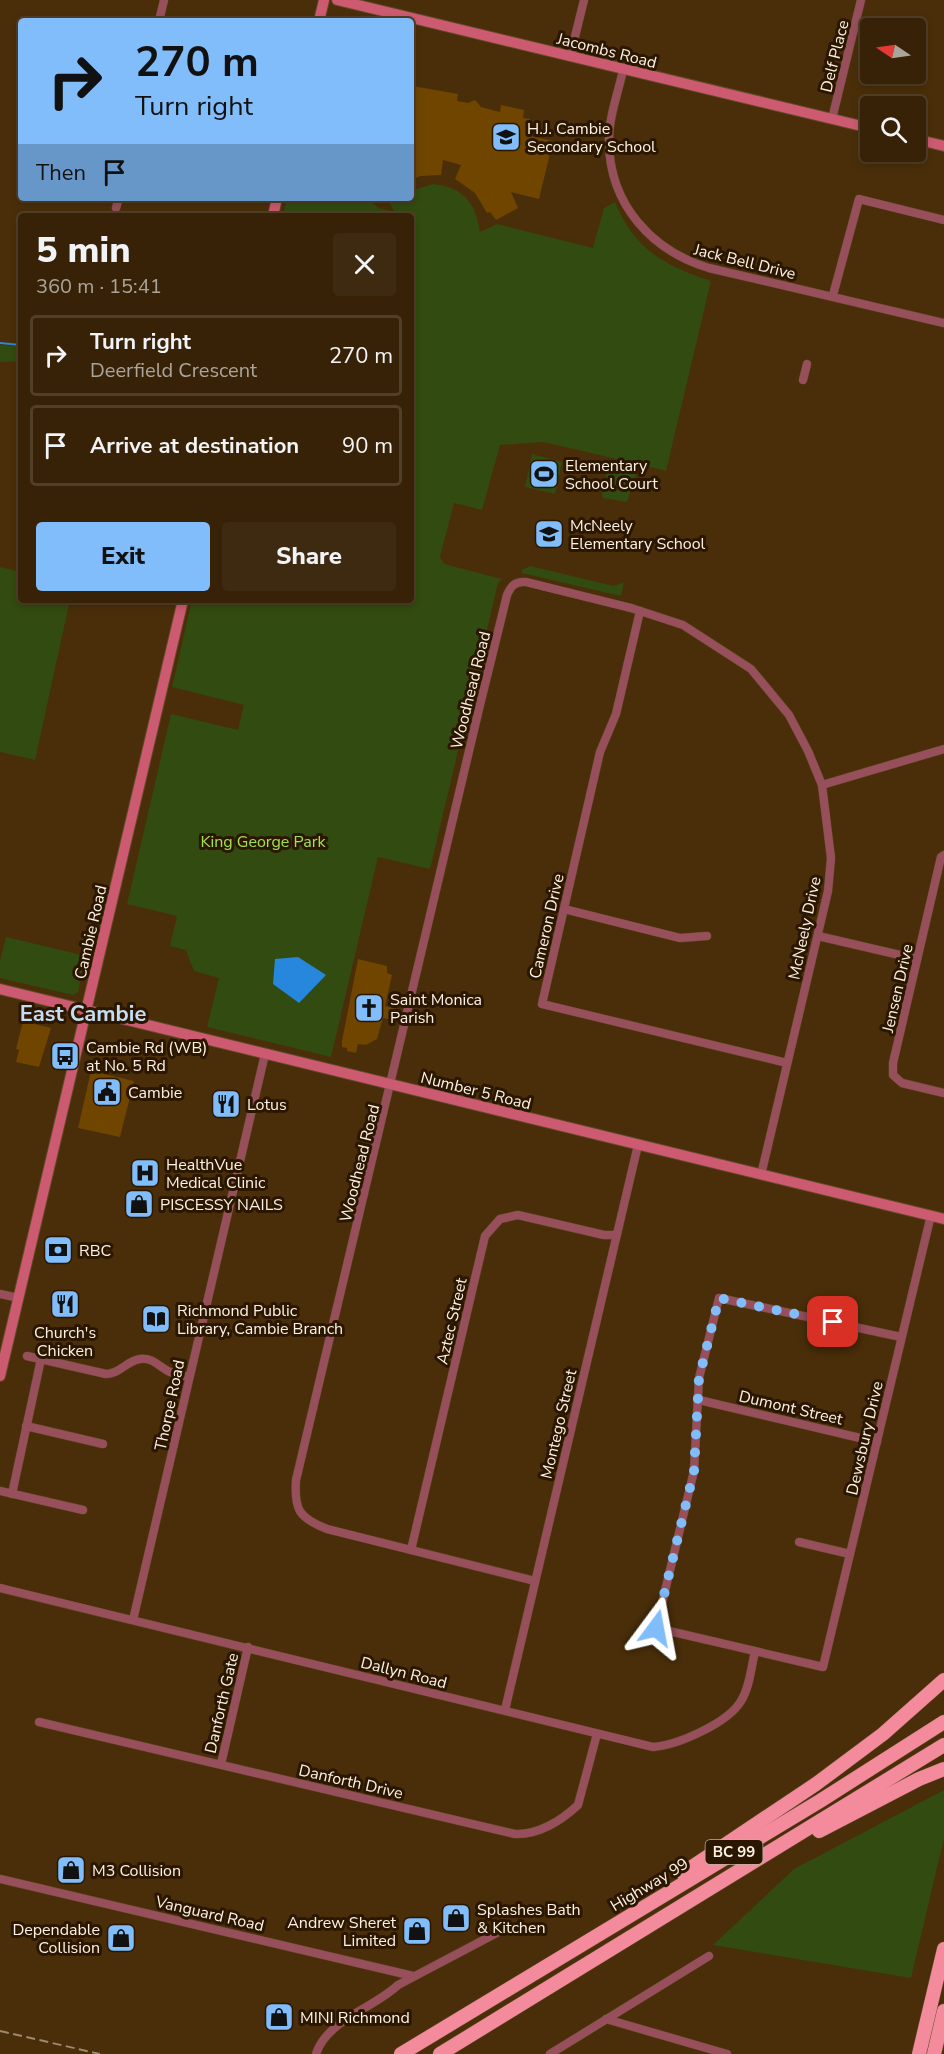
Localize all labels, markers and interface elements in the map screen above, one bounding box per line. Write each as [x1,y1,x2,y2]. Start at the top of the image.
street label: Delf Place [815,18,855,95]
north arrow [860,18,926,84]
map controls [860,18,926,162]
street label: Jacombs Road [554,28,659,74]
text: 270 m [135,34,259,91]
icon: right [36,42,114,120]
text: Turn right [135,88,253,125]
button: search [860,96,926,162]
place label: H.J. Cambie Secondary School [527,118,656,158]
school or university icon: H.J. Cambie Secondary School [490,121,522,153]
icon: arrive [98,156,131,189]
text: Then [36,158,86,188]
text: 5 min [36,226,131,275]
button: close [333,233,396,296]
street label: Jack Bell Drive [691,238,798,285]
text: 360 m · 15:41 [36,273,162,300]
text: Turn right [90,327,191,357]
icon: right [39,339,72,372]
text: 270 m [329,341,393,371]
text: Deerfield Crescent [90,357,257,384]
icon: arrive [39,429,72,462]
text: Arrive at destination [90,431,299,461]
text: 90 m [342,431,393,461]
place label: Elementary School Court [565,455,658,495]
sports icon: Elementary School Court [528,458,560,490]
place label: McNeely Elementary School [570,515,706,555]
school or university icon: McNeely Elementary School [533,518,565,550]
button: Exit [36,522,210,591]
button: Share [222,522,396,591]
street label: Woodhead Road [446,629,496,751]
park label: King George Park [201,831,326,853]
street label: Cameron Drive [524,872,570,981]
street label: McNeely Drive [783,875,827,982]
street label: Cambie Road [70,883,112,981]
street label: Jensen Drive [877,942,919,1036]
place label: Saint Monica Parish [390,989,482,1029]
church icon: Saint Monica Parish [353,992,385,1024]
district label: East Cambie [20,999,146,1029]
place label: Cambie Rd (WB) at No. 5 Rd [86,1037,207,1077]
bus stop icon: Cambie Rd (WB) at No. 5 Rd [49,1040,81,1072]
street label: Number 5 Road [418,1067,533,1115]
public building icon: Cambie [91,1076,123,1108]
place label: Cambie [128,1082,182,1104]
restaurant icon: Lotus [210,1088,242,1120]
place label: Lotus [247,1094,287,1116]
street label: Woodhead Road [335,1102,385,1224]
place label: HealthVue Medical Clinic [166,1154,266,1194]
hospital icon: HealthVue Medical Clinic [129,1157,161,1189]
shop icon: PISCESSY NAILS [123,1188,155,1220]
place label: PISCESSY NAILS [160,1194,283,1216]
bank icon: RBC [42,1234,74,1266]
place label: RBC [79,1240,112,1262]
street label: Aztec Street [431,1275,473,1367]
restaurant icon: Church's Chicken [49,1288,81,1320]
pin [807,1296,858,1347]
place label: Richmond Public Library, Cambie Branch [177,1300,343,1340]
library icon: Richmond Public Library, Cambie Branch [140,1303,172,1335]
icon: arrive [816,1305,849,1338]
place label: Church's Chicken [34,1322,96,1362]
street label: Thorpe Road [150,1358,190,1453]
street label: Montego Street [536,1367,582,1481]
street label: Dewsbury Drive [841,1379,889,1497]
street label: Dumont Street [737,1385,845,1431]
position arrow [624,1596,688,1660]
street label: Danforth Gate [200,1651,244,1756]
street label: Dallyn Road [358,1652,449,1694]
street label: Danforth Drive [296,1759,405,1805]
road number: BC 99 [706,1840,762,1864]
street label: Highway 99 [606,1853,693,1917]
shop icon: M3 Collision [55,1854,87,1886]
place label: M3 Collision [92,1860,181,1882]
street label: Vanguard Road [152,1891,266,1937]
place label: Splashes Bath & Kitchen [477,1899,580,1939]
shop icon: Splashes Bath & Kitchen [440,1902,472,1934]
place label: Andrew Sheret Limited [287,1912,396,1952]
shop icon: Andrew Sheret Limited [401,1915,433,1947]
place label: Dependable Collision [12,1919,100,1959]
shop icon: Dependable Collision [105,1922,137,1954]
shop icon: MINI Richmond [263,2001,295,2033]
place label: MINI Richmond [300,2007,410,2029]

